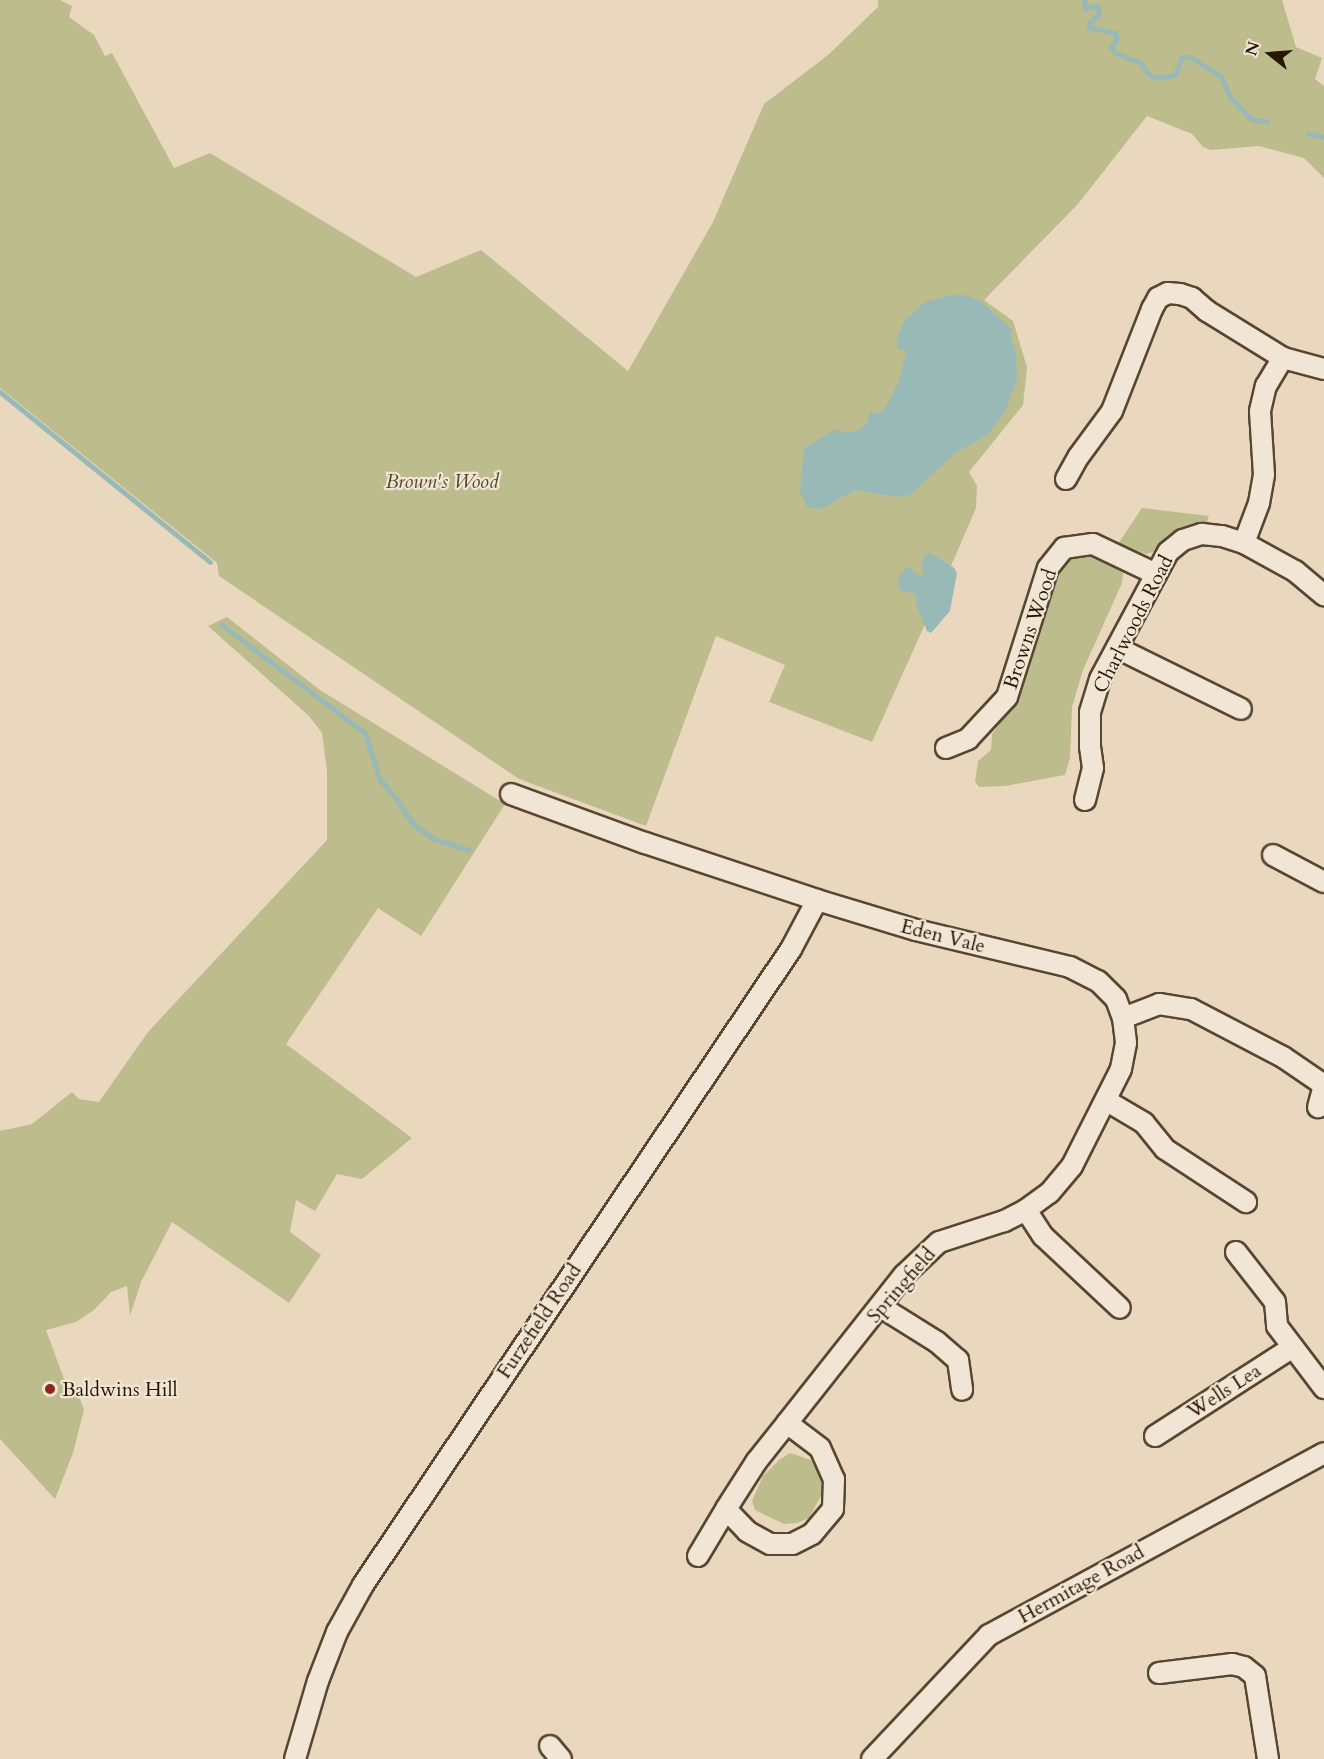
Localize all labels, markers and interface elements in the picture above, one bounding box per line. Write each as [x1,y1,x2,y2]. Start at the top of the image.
north arrow [1240,24,1300,84]
text: N [1240,39,1265,59]
park label: Brown's Wood [385,469,499,493]
street label: Charlwoods Road [1088,551,1178,697]
street label: Browns Wood [998,566,1062,692]
street label: Eden Vale [898,914,988,958]
street label: Springfield [862,1242,940,1328]
street label: Furzefield Road [492,1259,586,1383]
street label: Wells Lea [1183,1358,1265,1424]
place label: Baldwins Hill [62,1377,178,1401]
marker: Baldwins Hill [43,1382,57,1396]
street label: Hermitage Road [1014,1540,1148,1628]

